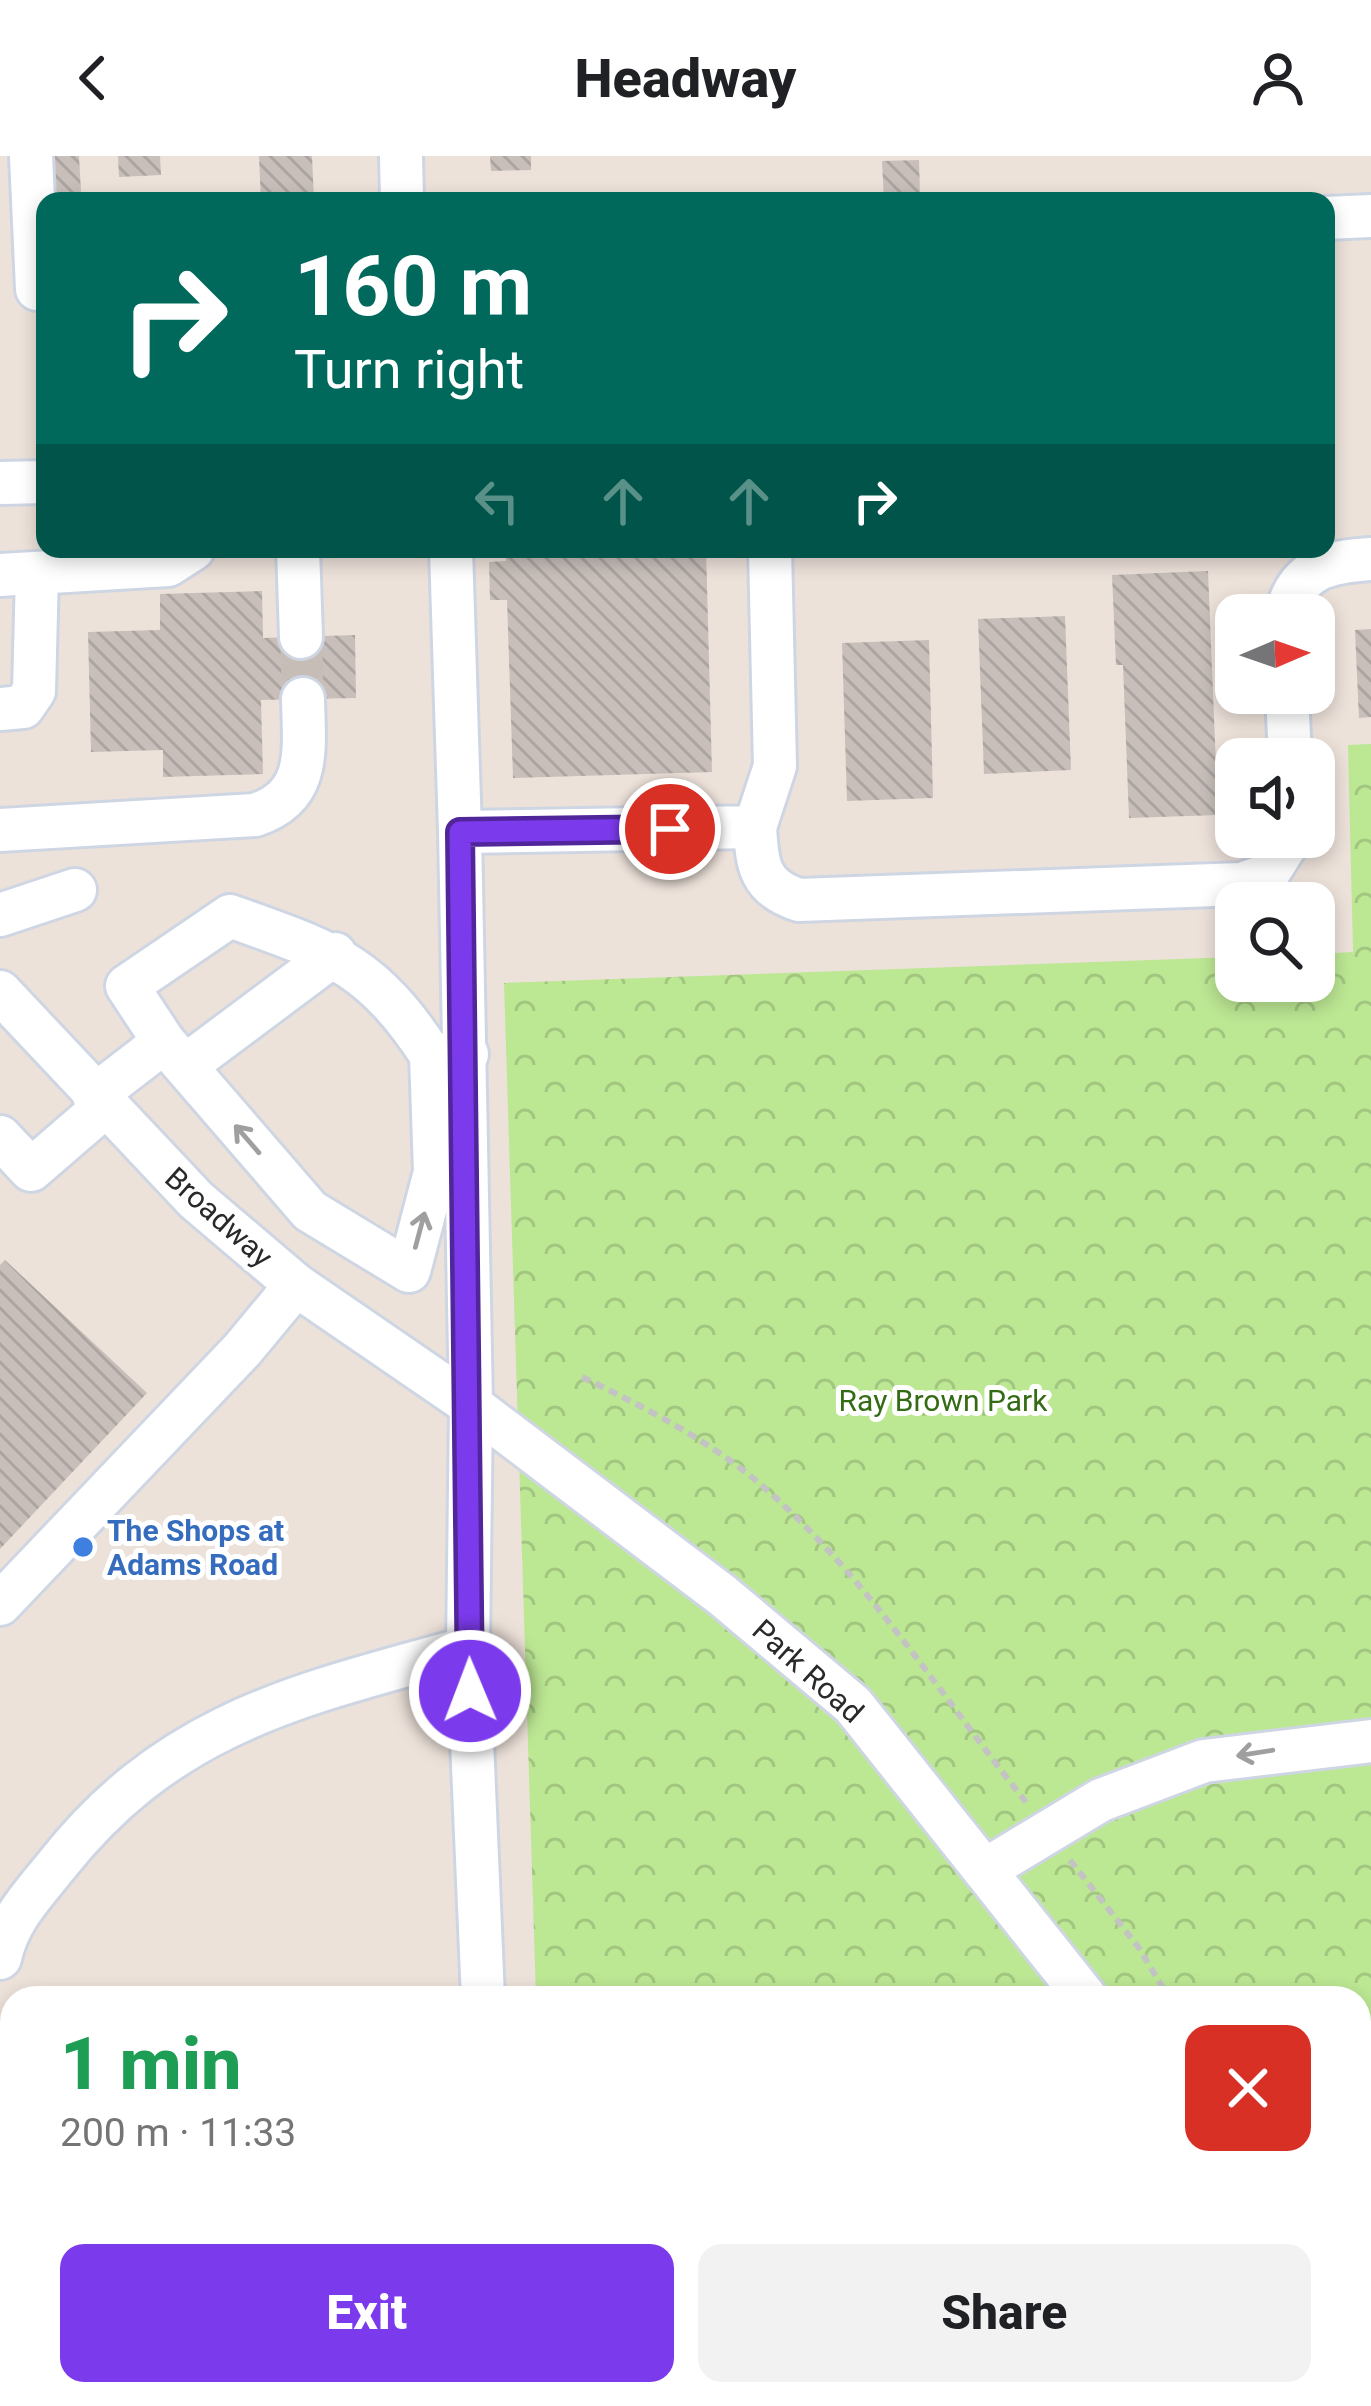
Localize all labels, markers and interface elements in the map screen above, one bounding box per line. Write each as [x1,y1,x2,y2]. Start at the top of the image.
icon: back [60,45,126,111]
icon: person [1245,45,1311,111]
text: Headway [575,47,796,110]
text: 160 m [294,237,532,336]
icon: right [96,240,252,396]
text: Turn right [294,338,524,401]
icon: left [464,468,530,534]
icon: ahead [590,468,656,534]
icon: ahead [716,468,782,534]
icon: right [842,468,908,534]
north arrow [1215,594,1335,714]
map controls [1215,594,1335,1002]
button: sound [1215,738,1335,858]
pin [619,778,721,880]
icon: arrive [637,796,703,862]
button: search [1215,882,1335,1002]
one-way arrow [234,1124,261,1155]
street label: Broadway [158,1160,280,1274]
one-way arrow [410,1211,432,1249]
park label: Ray Brown Park [839,1383,1048,1418]
place label: The Shops at Adams Road [107,1513,284,1582]
marker: The Shops at Adams Road [70,1534,96,1560]
street label: Park Road [745,1612,871,1730]
position arrow [407,1628,533,1754]
one-way arrow [1236,1742,1275,1765]
text: 1 min [60,2022,242,2107]
button: close [1185,2025,1311,2151]
text: 200 m · 11:33 [60,2110,296,2156]
button: Exit [60,2244,674,2382]
button: Share [698,2244,1311,2382]

